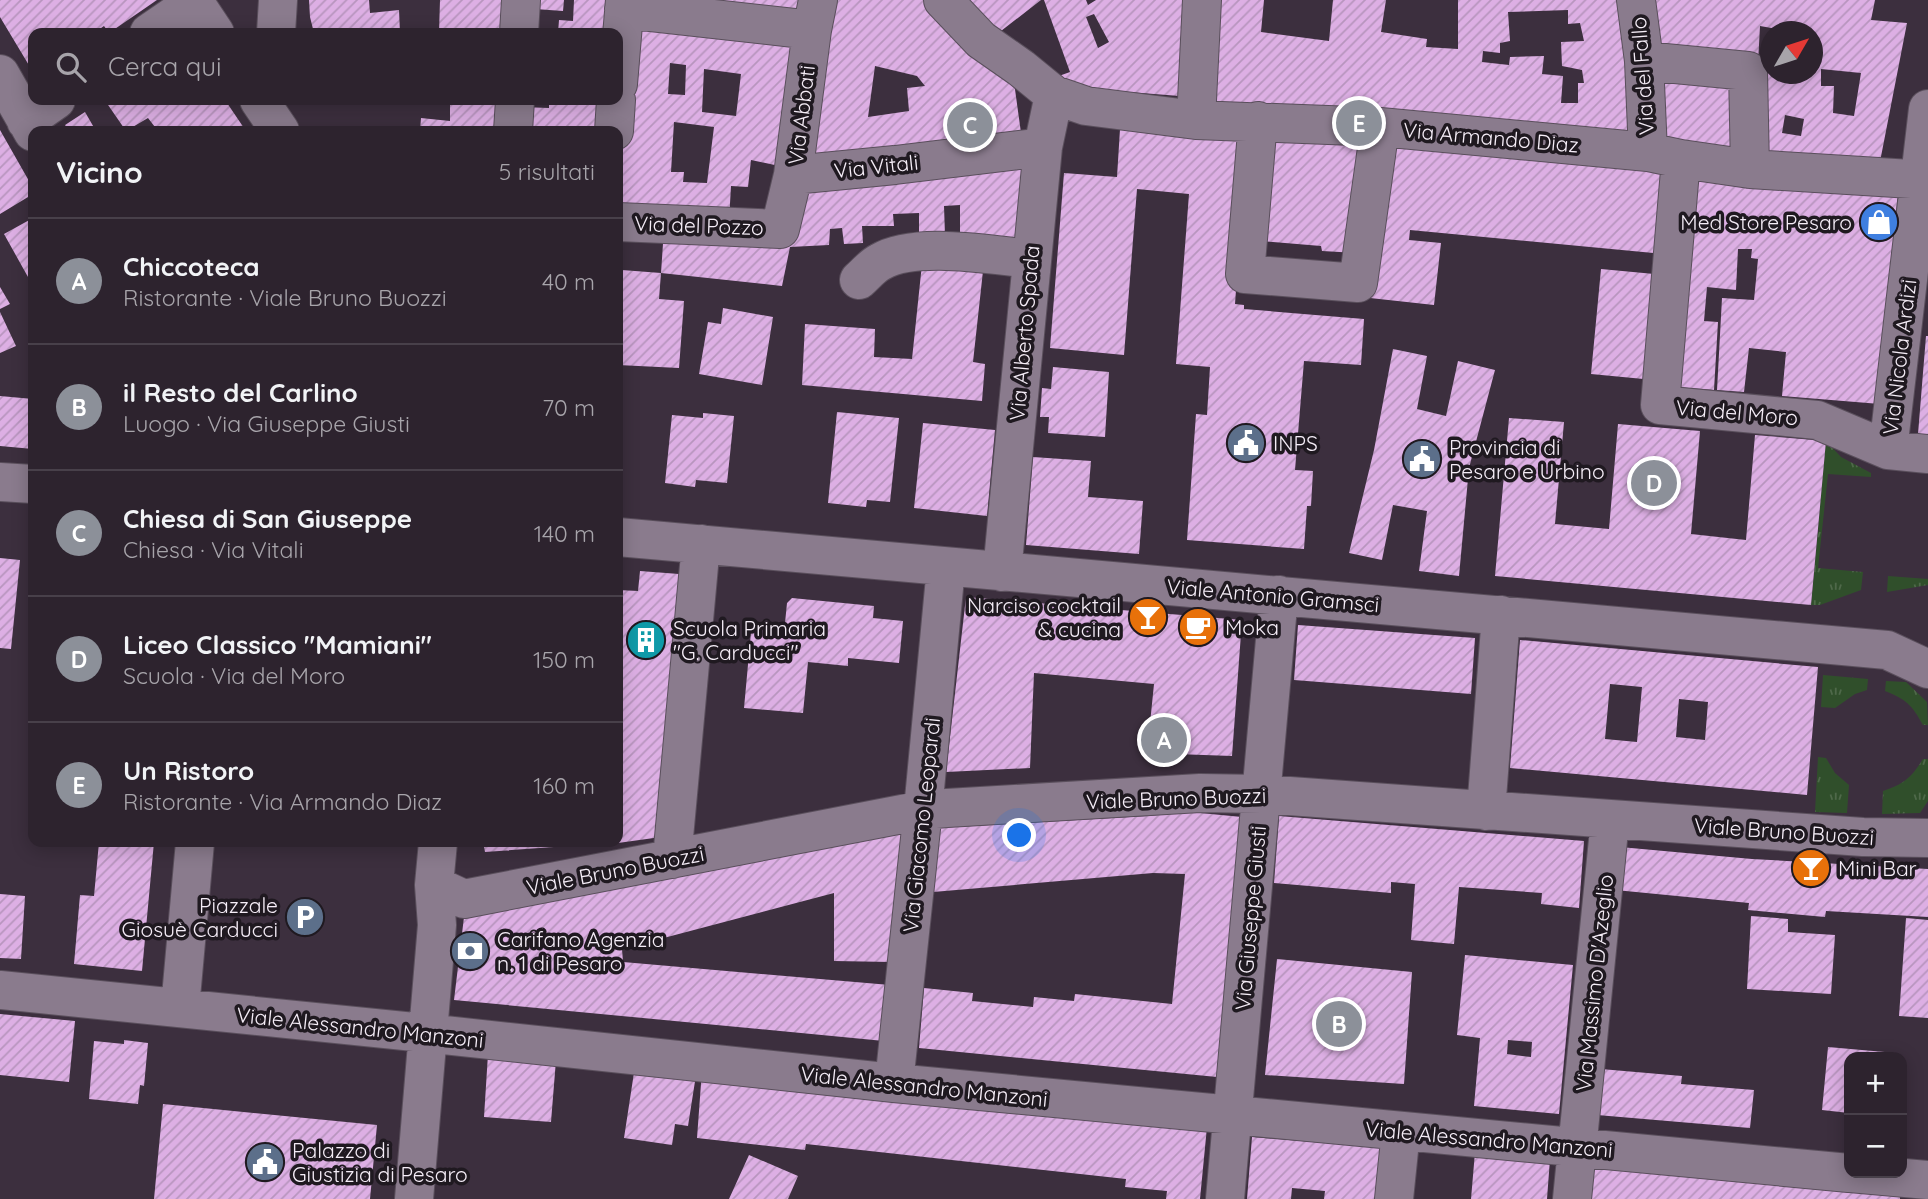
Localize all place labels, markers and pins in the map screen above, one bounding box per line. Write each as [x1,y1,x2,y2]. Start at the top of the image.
pin: E [1336,97,1382,149]
pin: C [947,99,993,151]
shop icon: Med Store Pesaro [1858,201,1900,243]
place label: Med Store Pesaro [1680,209,1852,235]
public building icon: INPS [1225,422,1267,464]
place label: INPS [1273,430,1318,456]
place label: Provincia di Pesaro e Urbino [1449,434,1605,484]
public building icon: Provincia di Pesaro e Urbino [1401,438,1443,480]
pin: D [1631,457,1677,509]
place label: Narciso cocktail & cucina [967,592,1121,642]
bar icon: Narciso cocktail & cucina [1127,596,1169,638]
cafe icon: Moka [1177,606,1219,648]
place label: Moka [1225,614,1279,640]
place label: Scuola Primaria "G. Carducci" [673,615,826,665]
building icon: Scuola Primaria "G. Carducci" [625,619,667,661]
pin: A [1141,714,1187,766]
bar icon: Mini Bar [1790,847,1832,889]
place label: Mini Bar [1838,855,1917,881]
place label: Piazzale Giosuè Carducci [122,892,278,942]
parking icon: Piazzale Giosuè Carducci [284,896,326,938]
place label: Carifano Agenzia n. 1 di Pesaro [497,926,664,976]
bank icon: Carifano Agenzia n. 1 di Pesaro [449,930,491,972]
pin: B [1316,998,1362,1050]
place label: Palazzo di Giustizia di Pesaro [292,1137,468,1187]
public building icon: Palazzo di Giustizia di Pesaro [244,1141,286,1183]

